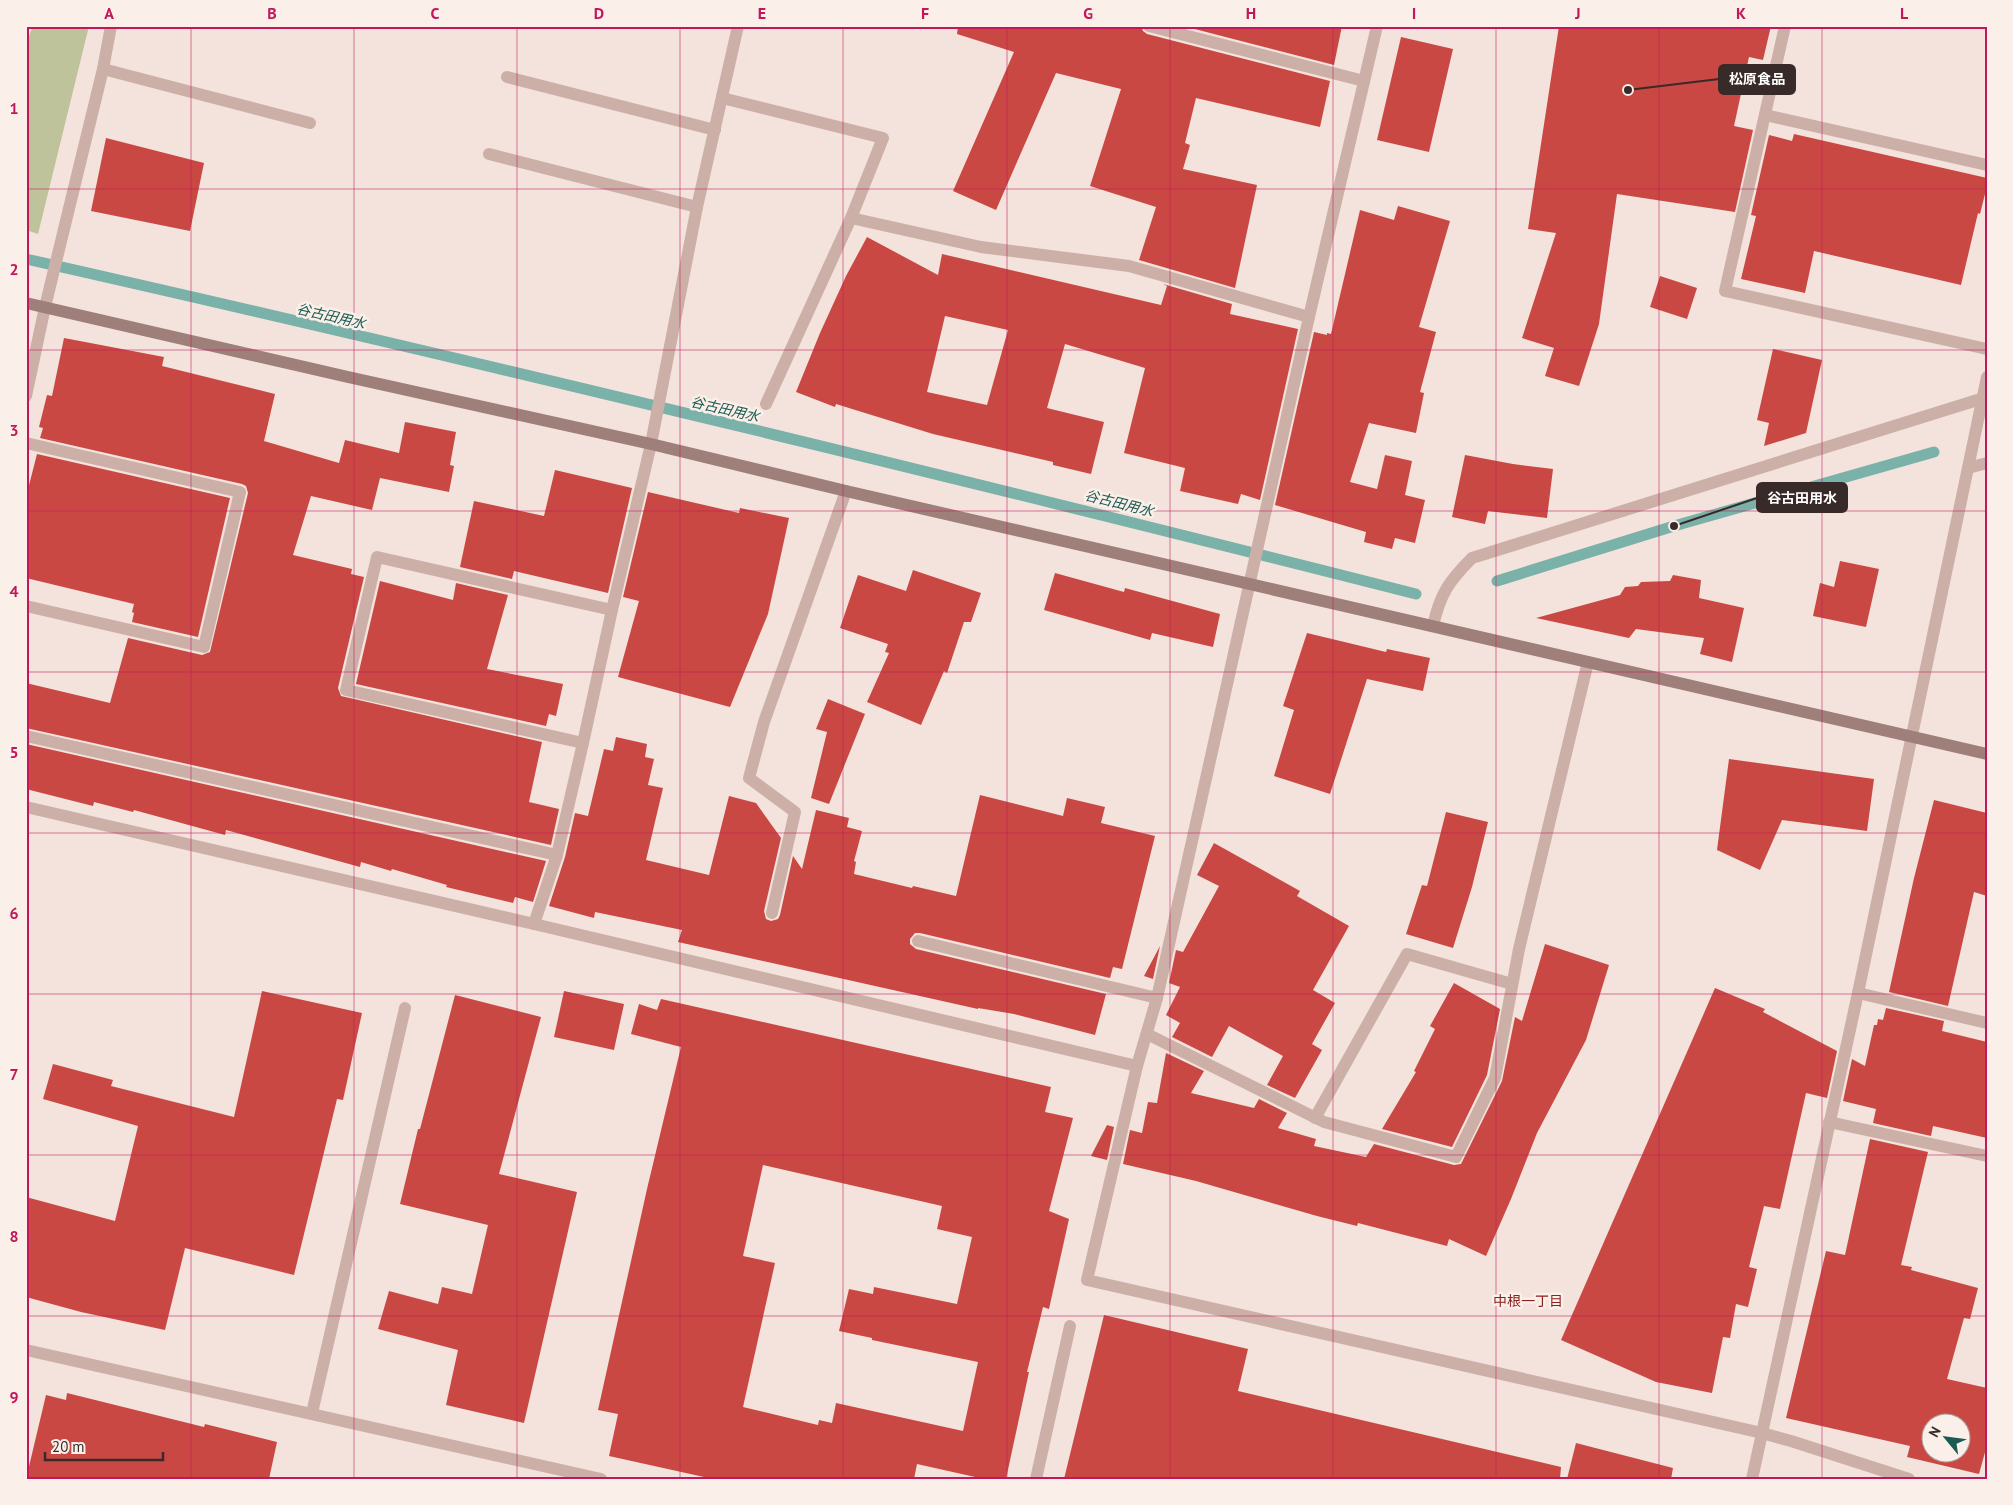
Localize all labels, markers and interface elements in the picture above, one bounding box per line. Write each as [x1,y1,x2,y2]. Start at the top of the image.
text: A [104,3,114,23]
text: B [267,3,277,23]
text: C [431,3,440,23]
text: D [594,3,604,23]
text: E [758,3,766,23]
text: F [921,3,929,23]
text: G [1083,3,1093,23]
text: H [1246,3,1256,23]
text: I [1412,3,1416,23]
text: J [1574,3,1581,23]
text: K [1736,3,1746,23]
text: L [1900,3,1909,23]
callout: 松原食品 [1719,65,1795,94]
text: 松原食品 [1729,70,1785,88]
text: 1 [9,98,19,118]
text: 2 [9,259,19,279]
water label: 谷古田用水 [295,299,369,333]
water label: 谷古田用水 [689,392,763,426]
text: 3 [9,420,19,440]
callout: 谷古田用水 [1757,483,1847,512]
water label: 谷古田用水 [1083,486,1157,521]
text: 谷古田用水 [1767,489,1837,507]
text: 4 [9,581,19,601]
text: 5 [9,742,19,762]
text: 6 [9,903,19,923]
text: 7 [9,1064,19,1084]
text: 8 [9,1226,19,1246]
district label: 中根一丁目 [1493,1292,1563,1310]
text: 9 [9,1387,19,1407]
north arrow [1920,1412,1970,1462]
text: N [1925,1423,1945,1440]
scale bar [45,1430,162,1462]
text: 20 m [52,1437,85,1456]

